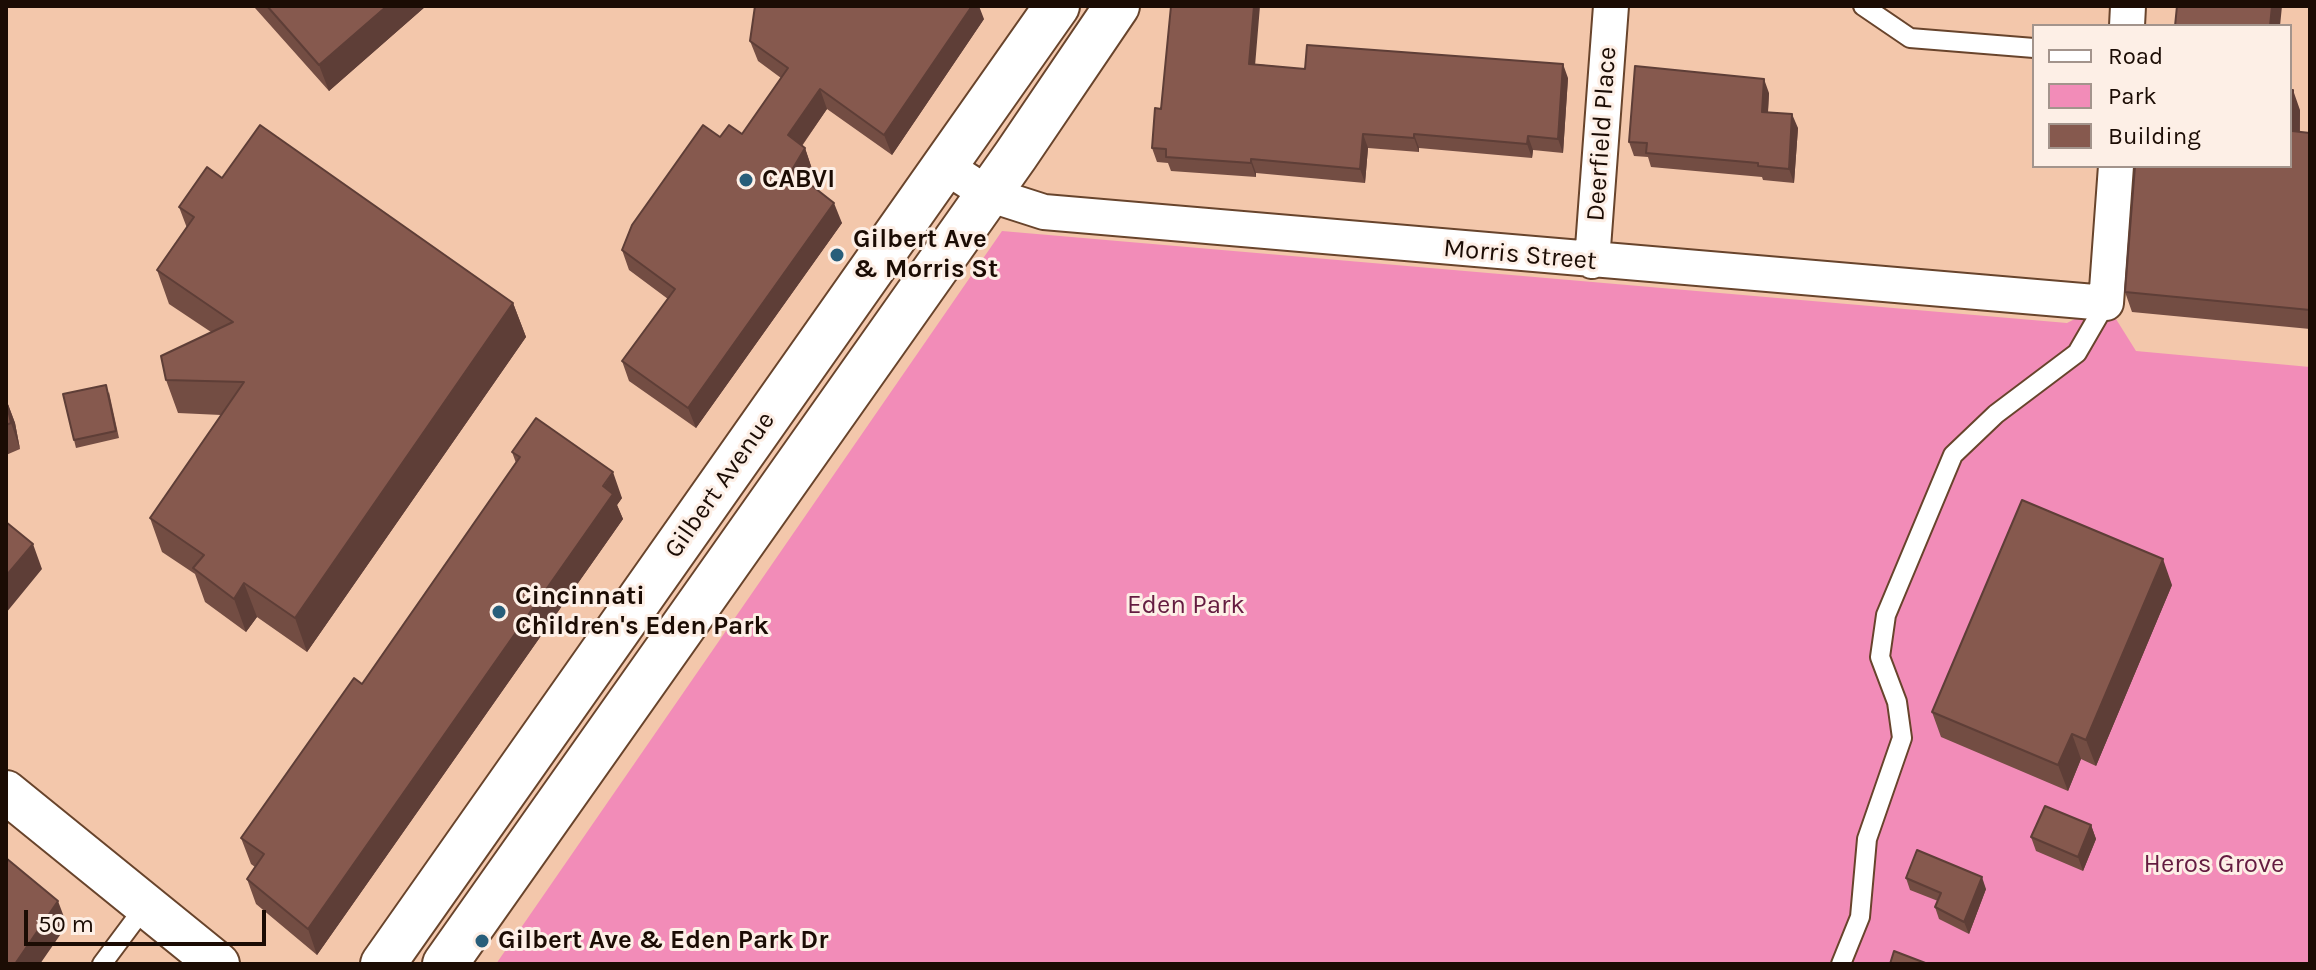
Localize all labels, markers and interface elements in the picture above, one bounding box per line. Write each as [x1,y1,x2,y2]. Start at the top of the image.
legend [2032,24,2292,168]
text: Road [2108,42,2163,70]
street label: Deerfield Place [1580,46,1624,222]
text: Park [2108,82,2157,110]
text: Building [2108,122,2201,150]
place label: CABVI [762,164,835,196]
marker: CABVI [737,171,755,189]
place label: Gilbert Ave & Morris St [853,224,998,286]
street label: Morris Street [1442,233,1598,277]
marker: Gilbert Ave & Morris St [828,246,846,264]
street label: Gilbert Avenue [658,406,782,564]
place label: Cincinnati Children's Eden Park [515,581,769,642]
park label: Eden Park [1127,590,1245,622]
marker: Cincinnati Children's Eden Park [490,603,508,621]
park label: Heros Grove [2144,849,2284,881]
scale bar [28,894,270,944]
text: 50 m [38,910,94,938]
place label: Gilbert Ave & Eden Park Dr [498,925,828,957]
marker: Gilbert Ave & Eden Park Dr [473,932,491,950]

